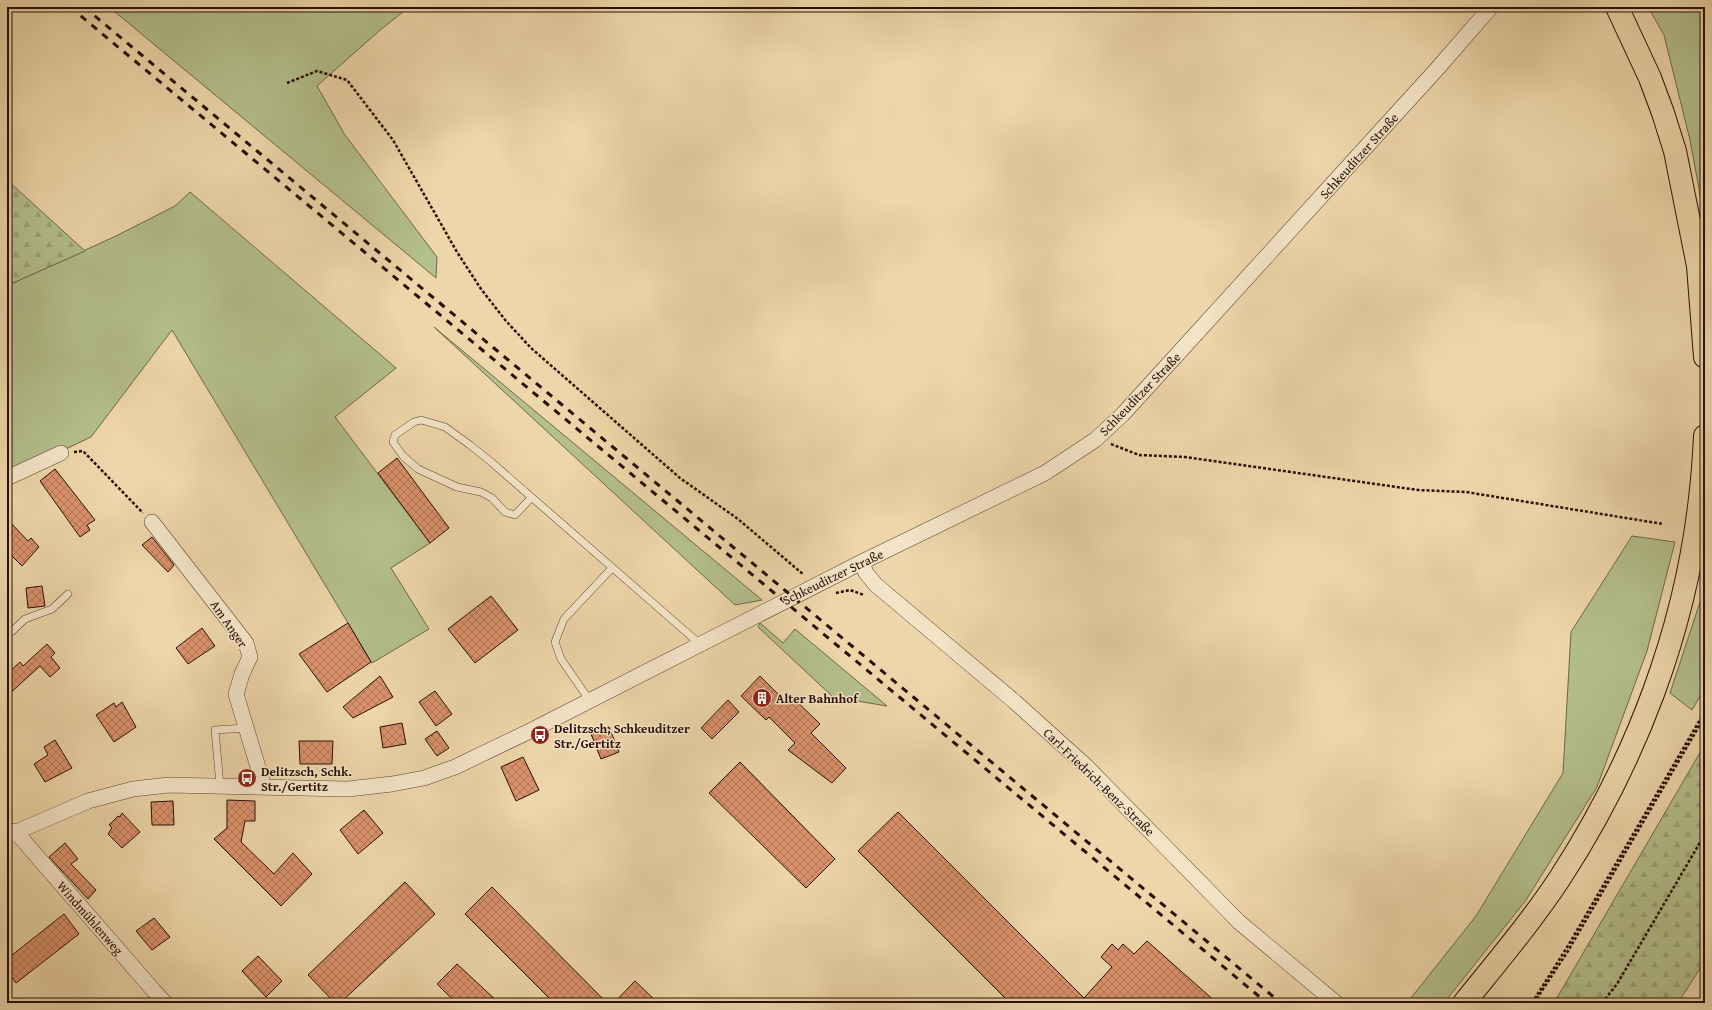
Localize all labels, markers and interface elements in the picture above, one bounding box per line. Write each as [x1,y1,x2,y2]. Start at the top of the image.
street label: Schkeuditzer Straße [1315,109,1403,203]
street label: Schkeuditzer Straße [1095,348,1185,440]
street label: Schkeuditzer Straße [779,544,887,610]
street label: Am Anger [206,596,253,652]
building icon: Alter Bahnhof [751,687,773,709]
place label: Alter Bahnhof [776,689,859,708]
place label: Delitzsch, Schkeuditzer Str./Gertitz [554,719,690,753]
bus stop icon: Delitzsch, Schkeuditzer Str./Gertitz [529,724,551,746]
street label: Carl-Friedrich-Benz-Straße [1039,724,1159,840]
place label: Delitzsch, Schk. Str./Gertitz [261,762,352,796]
bus stop icon: Delitzsch, Schk. Str./Gertitz [236,767,258,789]
street label: Windmühlenweg [52,877,128,960]

